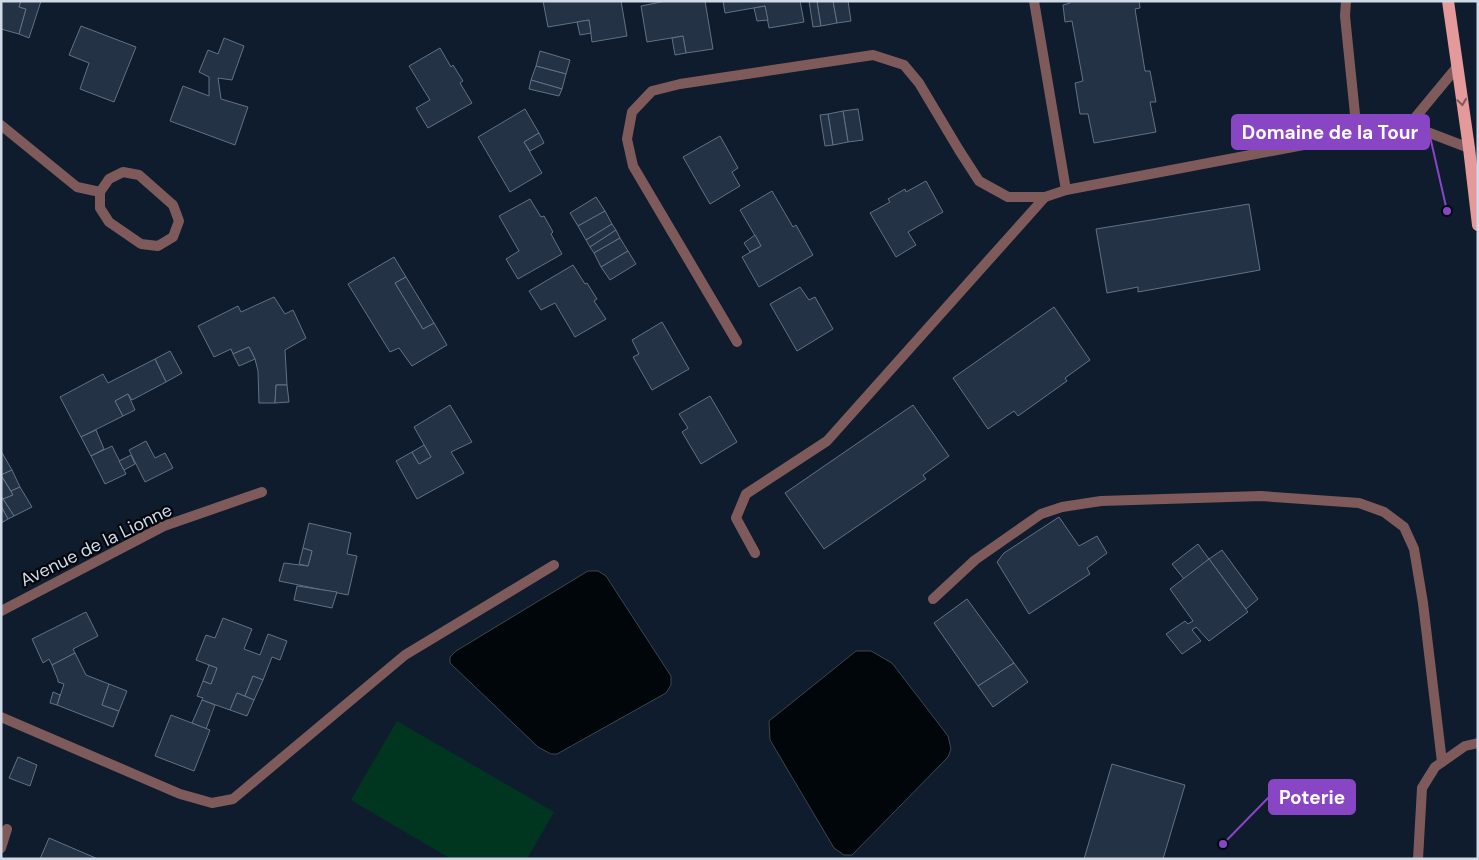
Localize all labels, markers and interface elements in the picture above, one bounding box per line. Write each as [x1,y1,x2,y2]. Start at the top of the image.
one-way arrow [1457,97,1467,106]
callout: Domaine de la Tour [1232,115,1429,149]
text: Domaine de la Tour [1242,120,1419,145]
street label: Avenue de la Lionne [16,498,176,592]
callout: Poterie [1269,780,1355,814]
text: Poterie [1279,785,1345,810]

